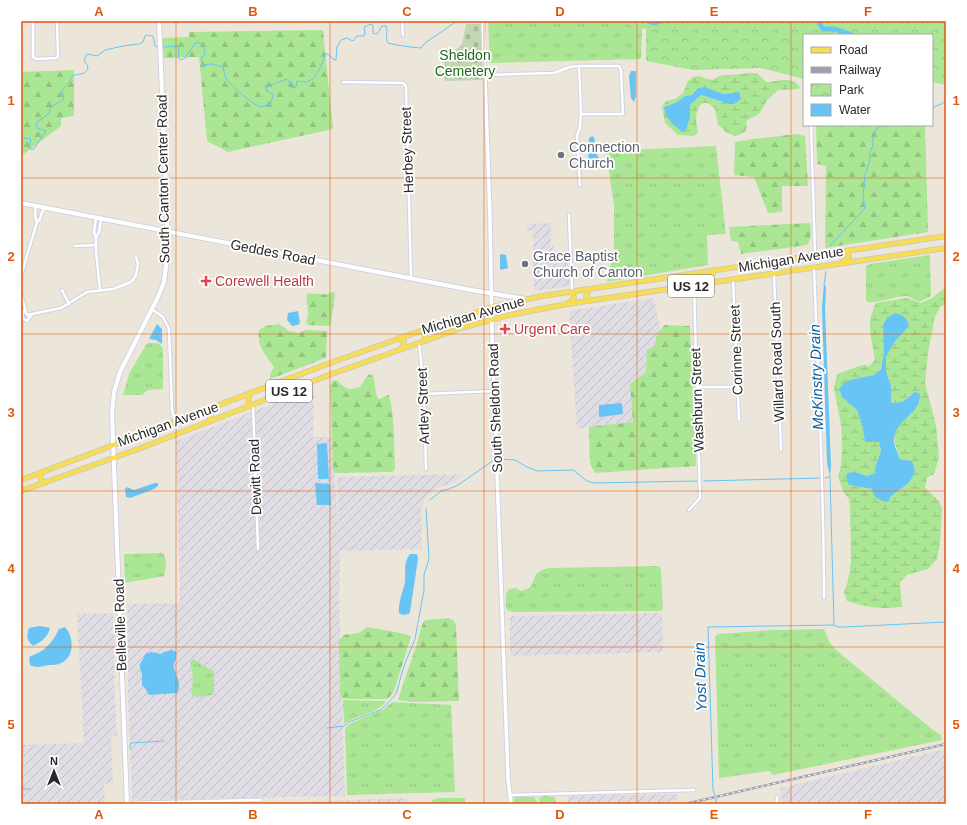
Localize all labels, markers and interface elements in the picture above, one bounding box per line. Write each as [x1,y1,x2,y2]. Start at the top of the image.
text: A [94,4,104,19]
text: B [248,4,258,19]
text: C [402,4,412,19]
text: D [555,4,565,19]
text: E [710,4,719,19]
text: F [864,4,872,19]
legend [803,34,933,126]
text: Road [839,43,868,57]
park label: Sheldon Cemetery [435,47,495,79]
text: Railway [839,63,881,77]
text: Park [839,83,865,97]
text: 1 [7,93,15,108]
text: 1 [952,93,960,108]
street label: South Canton Center Road [154,94,172,264]
text: Water [839,103,871,117]
street label: Herbey Street [397,106,417,193]
place label: Connection Church [569,139,640,171]
marker: Connection Church [556,150,566,160]
street label: Geddes Road [229,236,317,268]
street label: Michigan Avenue [737,243,845,275]
place label: Grace Baptist Church of Canton [533,248,643,280]
text: 2 [7,249,15,264]
text: 2 [952,249,960,264]
marker: Grace Baptist Church of Canton [520,259,530,269]
place label: Corewell Health [215,273,314,289]
marker: Corewell Health [200,275,212,287]
road number: US 12 [668,275,714,297]
street label: Michigan Avenue [420,293,527,337]
street label: Willard Road South [767,301,787,423]
street label: Corinne Street [726,305,746,395]
place label: Urgent Care [514,321,590,337]
marker: Urgent Care [499,323,511,335]
water label: McKinstry Drain [806,324,826,430]
street label: South Sheldon Road [485,343,505,473]
street label: Washburn Street [687,347,707,453]
street label: Artley Street [414,367,432,445]
road number: US 12 [266,380,312,402]
street label: Michigan Avenue [115,398,221,450]
text: 3 [7,405,15,420]
text: 3 [952,405,960,420]
street label: Dewitt Road [246,439,264,515]
text: 4 [7,561,15,576]
text: 4 [952,561,960,576]
street label: Belleville Road [110,578,130,672]
water label: Yost Drain [690,642,710,712]
text: 5 [7,717,15,732]
text: 5 [952,717,960,732]
north arrow [34,751,74,791]
text: N [50,755,58,767]
text: A [94,807,104,822]
text: B [248,807,258,822]
text: C [402,807,412,822]
text: D [555,807,565,822]
text: E [710,807,719,822]
text: F [864,807,872,822]

